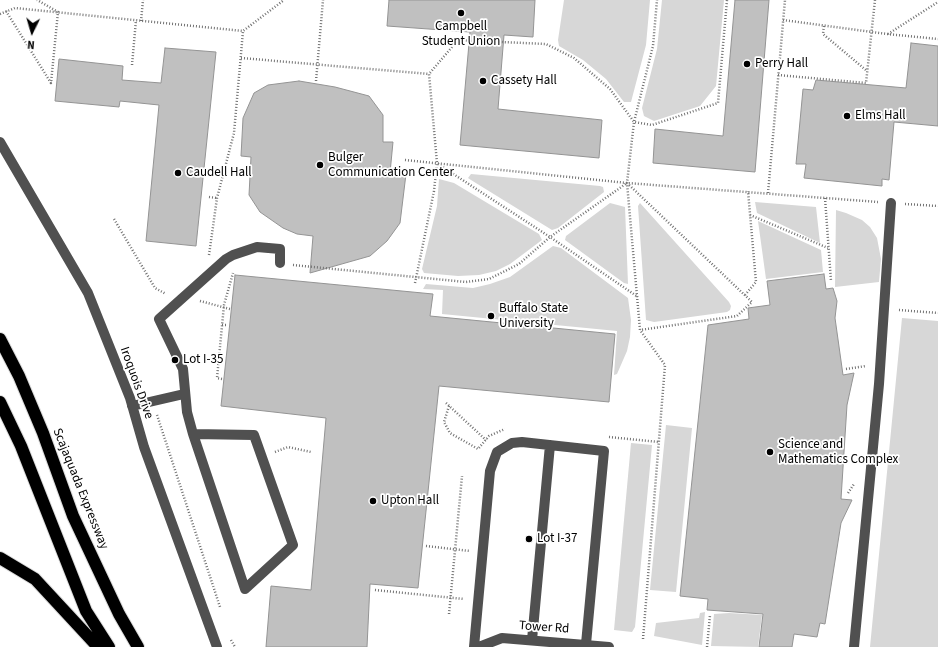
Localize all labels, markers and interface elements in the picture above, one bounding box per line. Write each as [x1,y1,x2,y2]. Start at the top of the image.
marker: Campbell Student Union [456,8,466,18]
north arrow [12,12,52,52]
place label: Campbell Student Union [422,19,500,50]
text: N [27,37,35,52]
place label: Perry Hall [755,56,808,72]
marker: Perry Hall [742,59,752,69]
place label: Cassety Hall [491,73,557,89]
marker: Cassety Hall [478,76,488,86]
place label: Elms Hall [855,108,906,124]
marker: Elms Hall [842,111,852,121]
place label: Bulger Communication Center [328,150,454,181]
marker: Bulger Communication Center [315,160,325,170]
place label: Caudell Hall [186,165,252,181]
marker: Caudell Hall [173,168,183,178]
place label: Buffalo State University [499,301,568,332]
marker: Buffalo State University [486,311,496,321]
street label: Iroquois Drive [116,345,156,421]
place label: Lot I-35 [183,352,223,368]
marker: Lot I-35 [170,355,180,365]
street label: Scajaquada Expressway [49,426,111,552]
place label: Science and Mathematics Complex [778,437,898,468]
marker: Science and Mathematics Complex [765,447,775,457]
place label: Upton Hall [381,493,439,509]
marker: Upton Hall [368,496,378,506]
place label: Lot I-37 [537,531,577,547]
marker: Lot I-37 [524,534,534,544]
street label: Tower Rd [518,618,570,638]

